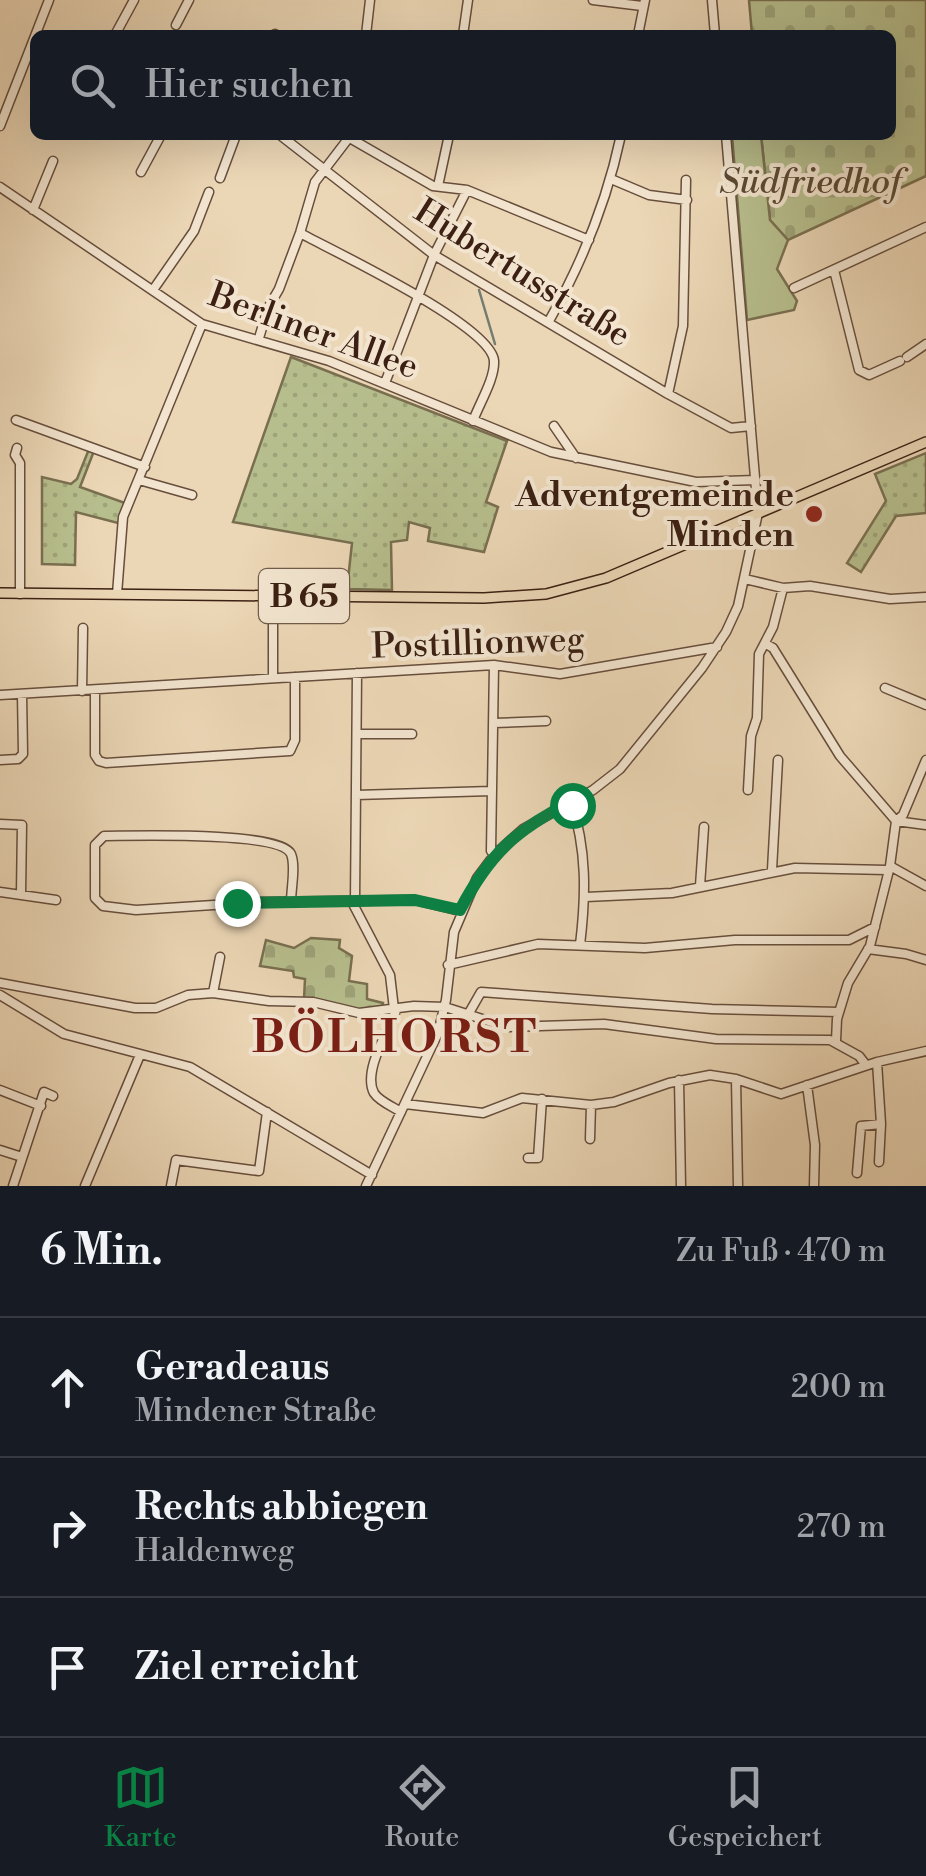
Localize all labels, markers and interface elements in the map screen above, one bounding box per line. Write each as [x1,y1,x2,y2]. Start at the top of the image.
search box [30,30,896,140]
icon: search [65,58,120,113]
text: Hier suchen [145,62,353,109]
park label: Südfriedhof [719,161,909,204]
street label: Hubertusstraße [406,189,638,357]
street label: Berliner Allee [202,273,424,389]
place label: Adventgemeinde Minden [514,474,794,557]
marker: Adventgemeinde Minden [803,503,825,525]
road number: B 65 [259,569,349,623]
street label: Postillionweg [371,618,585,669]
route start [550,783,596,829]
route end [215,881,261,927]
district label: BÖLHORST [252,1007,539,1067]
text: 6 Min. [40,1225,163,1278]
text: Zu Fuß · 470 m [676,1231,886,1271]
text: Geradeaus [135,1344,329,1391]
icon: ahead [40,1360,95,1415]
text: 200 m [791,1367,886,1407]
text: Mindener Straße [135,1391,377,1431]
text: Rechts abbiegen [135,1484,428,1531]
icon: right [40,1500,95,1555]
text: 270 m [797,1507,886,1547]
text: Haldenweg [135,1531,294,1571]
icon: arrive [40,1640,95,1695]
text: Ziel erreicht [135,1644,358,1691]
tab: Karte [104,1760,177,1855]
tab: Route [385,1760,459,1855]
tab: Gespeichert [668,1760,822,1855]

